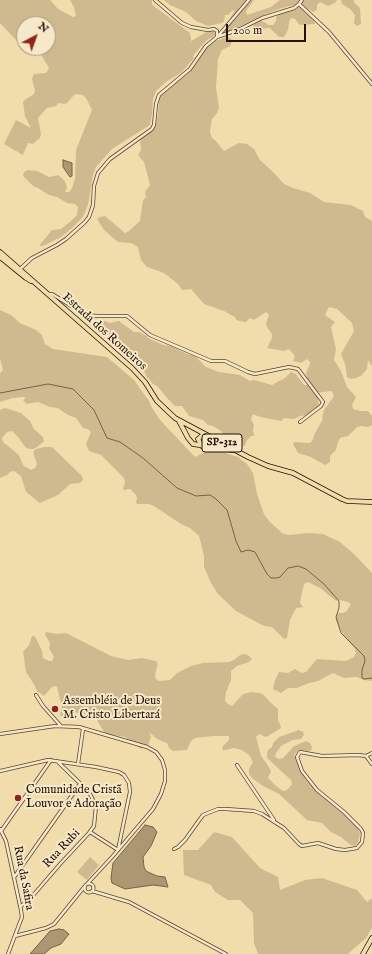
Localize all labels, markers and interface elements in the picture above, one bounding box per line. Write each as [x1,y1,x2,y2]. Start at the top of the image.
north arrow [16,16,56,56]
scale bar [228,16,308,42]
text: N [35,19,51,36]
text: 200 m [233,23,262,38]
street label: Estrada dos Romeiros [59,290,149,374]
road number: SP-312 [202,434,242,452]
place label: Assembléia de Deus M. Cristo Libertará [63,695,160,723]
marker: Assembléia de Deus M. Cristo Libertará [50,704,60,714]
place label: Comunidade Cristã Louvor e Adoração [26,784,122,812]
marker: Comunidade Cristã Louvor e Adoração [13,793,23,803]
street label: Rua Rubi [40,827,84,871]
street label: Rua da Safira [10,845,36,911]

